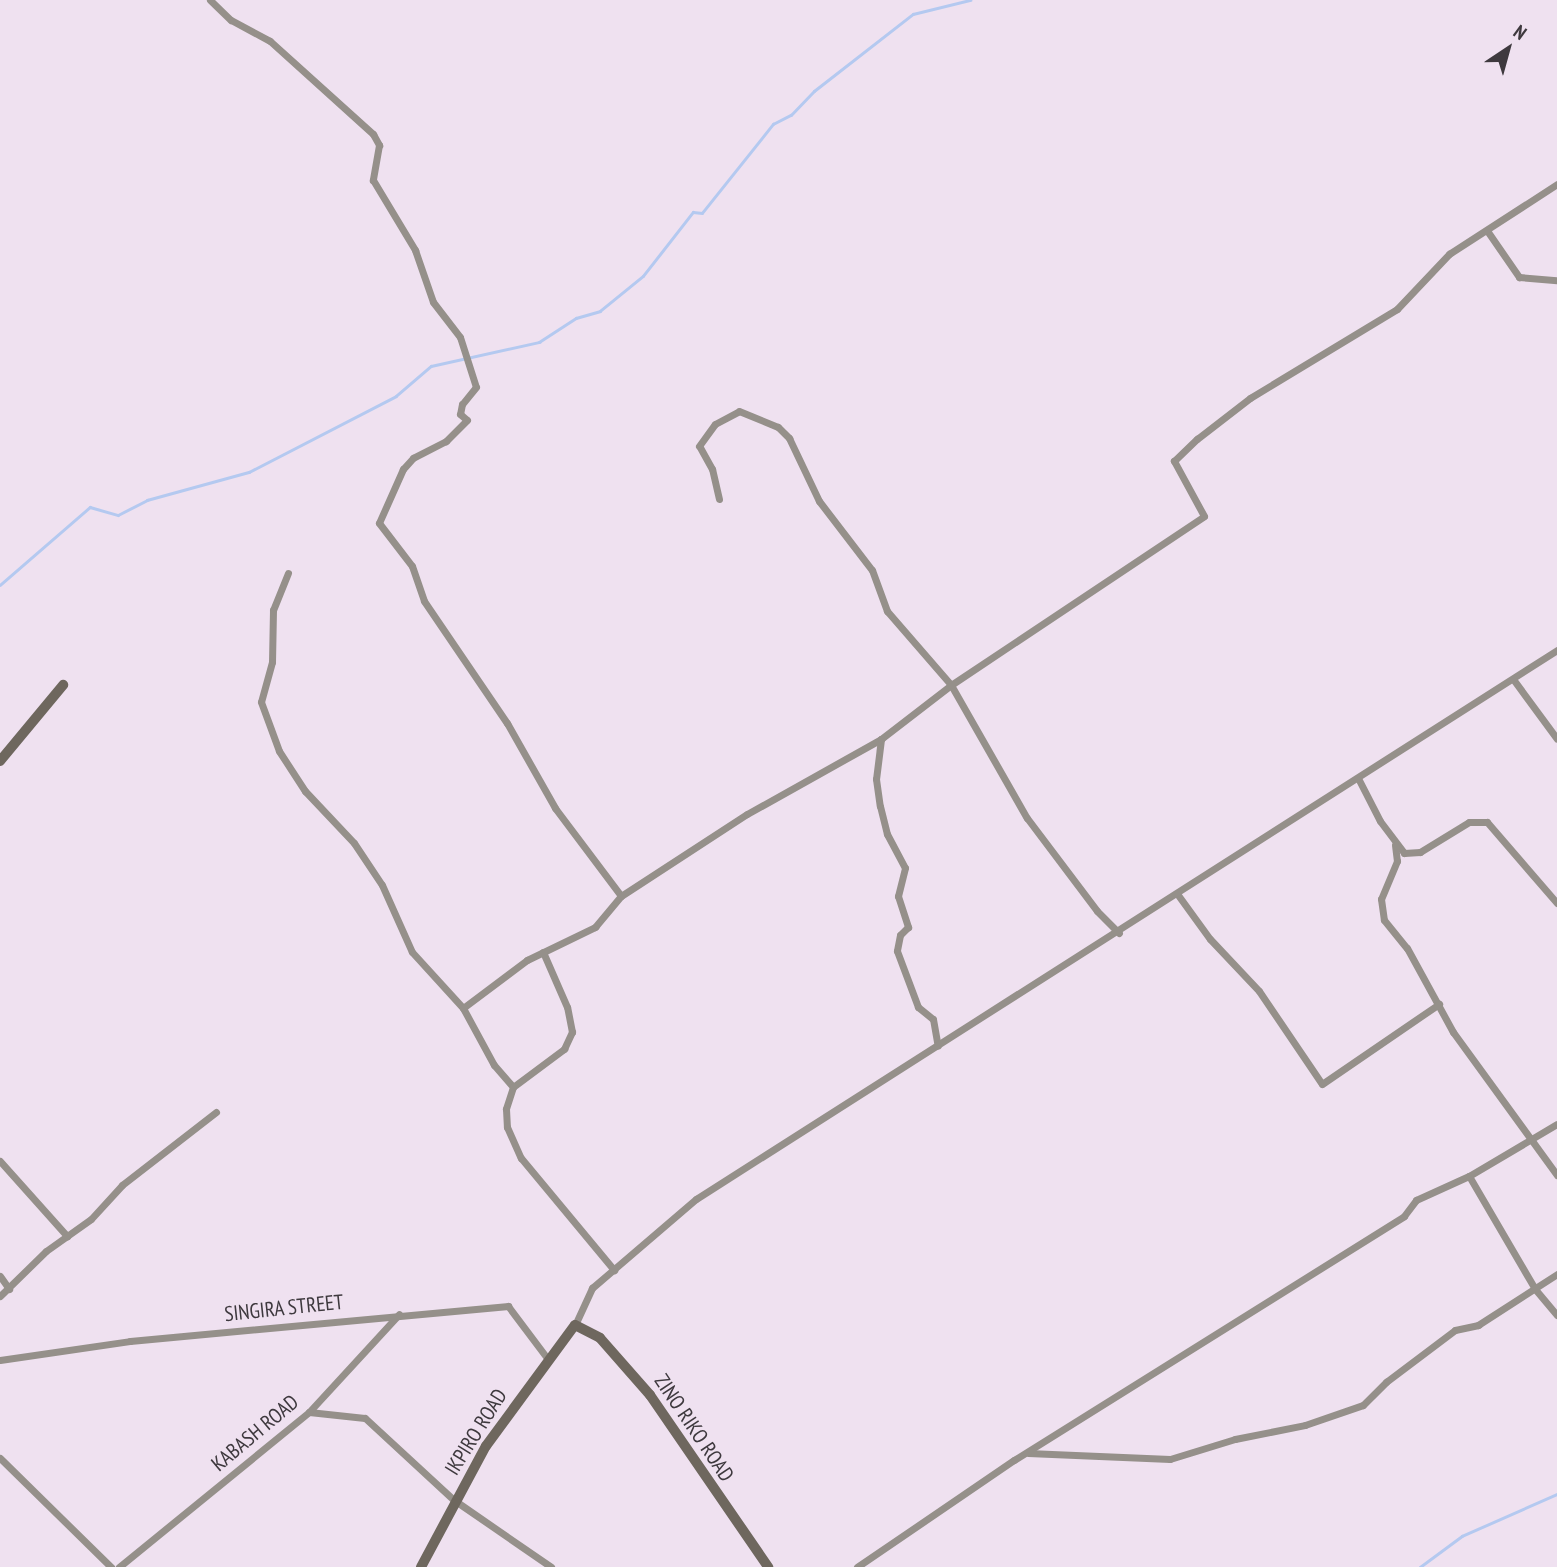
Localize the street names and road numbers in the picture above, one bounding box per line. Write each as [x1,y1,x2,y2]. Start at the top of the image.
street label: SINGIRA STREET [223,1289,345,1327]
street label: ZINO RIKO ROAD [649,1370,739,1486]
street label: IKPIRO ROAD [440,1384,512,1480]
street label: KABASH ROAD [206,1389,304,1477]

